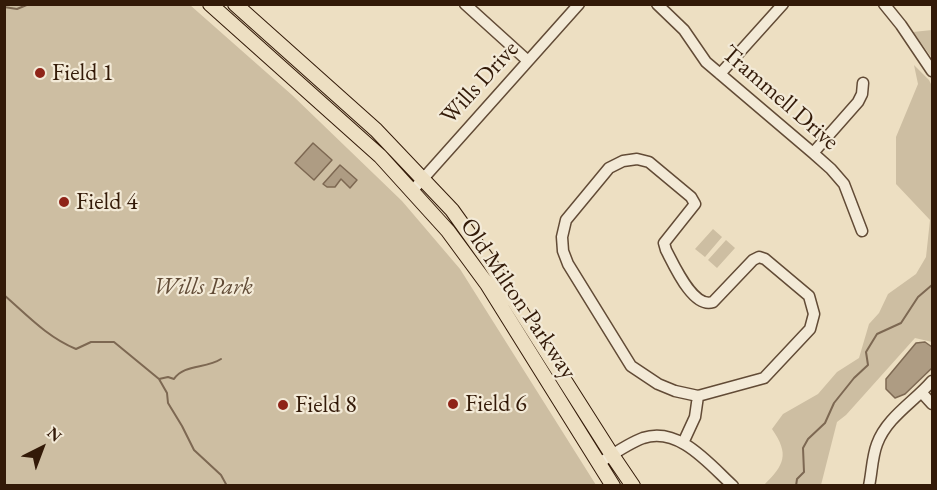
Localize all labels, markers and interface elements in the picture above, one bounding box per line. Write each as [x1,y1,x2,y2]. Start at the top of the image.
street label: Wills Drive [435,35,525,131]
street label: Trammell Drive [716,39,844,157]
place label: Field 1 [52,59,114,87]
marker: Field 1 [33,66,47,80]
place label: Field 4 [76,188,138,216]
marker: Field 4 [57,195,71,209]
street label: Old Milton Parkway [454,213,582,385]
park label: Wills Park [153,273,253,301]
place label: Field 6 [465,390,527,418]
place label: Field 8 [295,391,357,419]
marker: Field 6 [446,397,460,411]
marker: Field 8 [276,398,290,412]
north arrow [12,418,72,478]
text: N [43,422,66,446]

